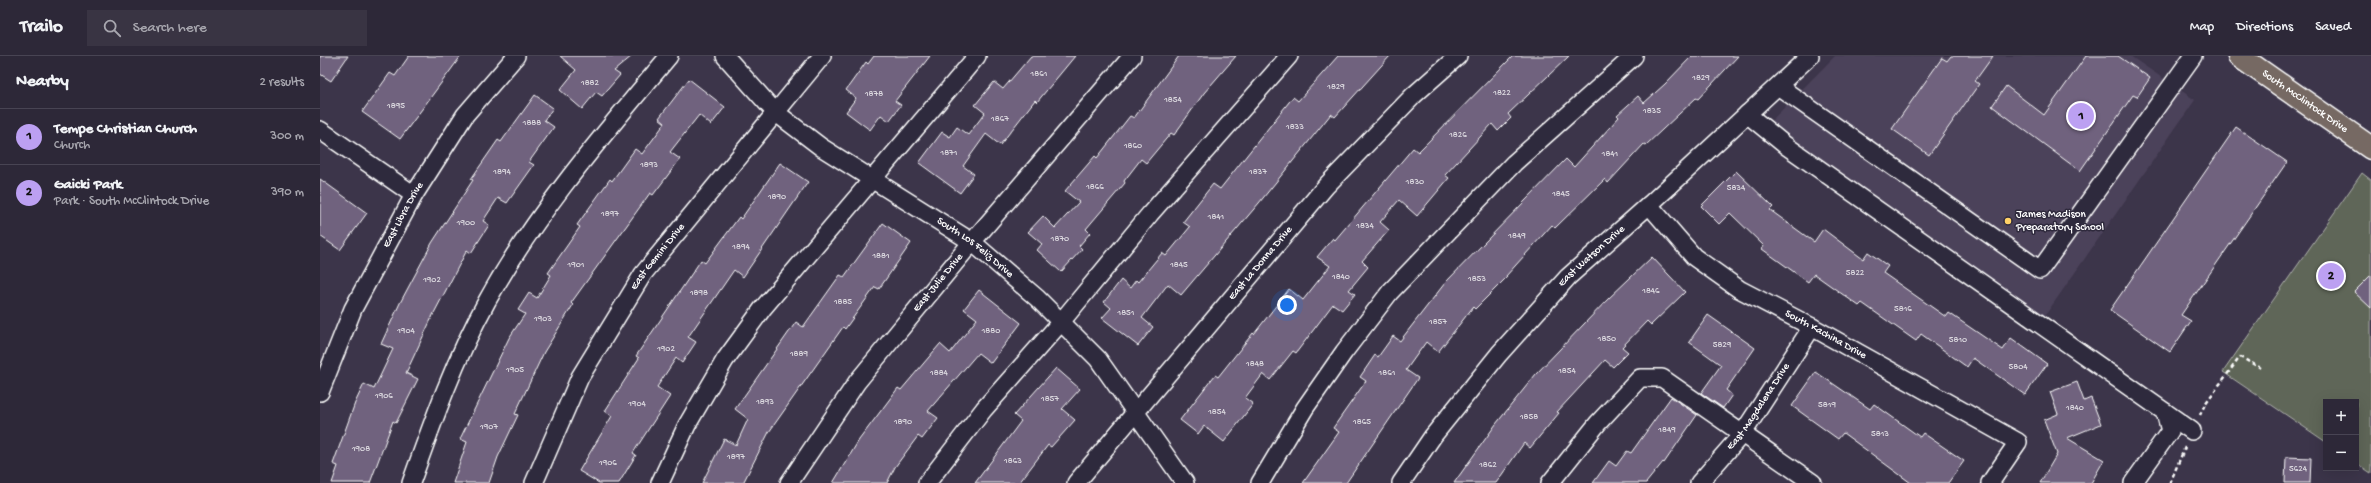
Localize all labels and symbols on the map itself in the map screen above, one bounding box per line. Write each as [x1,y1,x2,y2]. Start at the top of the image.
street label: South McClintock Drive [2259,68,2350,136]
house number: 1861 [1030,69,1048,80]
house number: 1829 [1691,73,1710,84]
house number: 1882 [580,78,600,89]
house number: 1829 [1326,82,1345,93]
house number: 1822 [1492,88,1511,99]
house number: 1878 [864,89,883,100]
house number: 1854 [1163,95,1183,106]
house number: 1895 [386,101,405,112]
pin: 1 [2068,101,2094,131]
house number: 1835 [1642,106,1661,117]
house number: 1867 [990,114,1009,125]
house number: 1888 [522,118,541,129]
house number: 1833 [1285,122,1304,133]
house number: 1826 [1448,130,1467,141]
house number: 1860 [1123,141,1142,152]
house number: 1871 [940,148,958,159]
house number: 1841 [1601,149,1619,160]
house number: 1893 [639,160,658,171]
house number: 1894 [492,167,511,178]
house number: 1837 [1248,167,1267,178]
house number: 1830 [1405,177,1424,188]
street label: East Libra Drive [381,180,427,250]
house number: 1866 [1085,182,1104,193]
house number: 5834 [1727,183,1746,194]
house number: 1845 [1551,189,1570,200]
house number: 1890 [767,192,786,203]
house number: 1897 [600,209,619,220]
place label: James Madison Preparatory School [2015,209,2104,234]
house number: 1841 [1207,212,1225,223]
street label: South Los Feliz Drive [934,215,1016,281]
marker: James Madison Preparatory School [2003,216,2013,226]
house number: 1900 [456,218,475,229]
street label: East Gemini Drive [629,221,688,292]
house number: 1834 [1355,221,1374,232]
street label: East Watson Drive [1556,223,1628,289]
street label: East La Donna Drive [1226,224,1296,303]
house number: 1849 [1507,231,1526,242]
house number: 1870 [1050,234,1069,245]
house number: 1894 [731,242,750,253]
house number: 1881 [871,251,890,262]
street label: East Julie Drive [911,251,966,315]
house number: 1901 [567,260,585,271]
house number: 1845 [1169,260,1188,271]
pin: 2 [2318,261,2344,291]
house number: 5822 [1846,268,1865,279]
house number: 1840 [1331,272,1350,283]
house number: 1853 [1467,274,1486,285]
house number: 1902 [422,275,441,286]
house number: 1846 [1641,286,1660,297]
house number: 1898 [689,288,708,299]
your location [1277,295,1297,315]
house number: 1885 [833,297,852,308]
house number: 5816 [1894,304,1912,315]
house number: 1851 [1117,308,1135,319]
street label: South Kachina Drive [1783,308,1869,362]
house number: 1903 [533,314,552,325]
house number: 1857 [1428,317,1447,328]
house number: 1904 [396,326,415,337]
house number: 1880 [981,326,1000,337]
house number: 1850 [1597,334,1616,345]
house number: 5810 [1949,335,1967,346]
house number: 5829 [1713,340,1732,351]
house number: 1902 [656,344,675,355]
house number: 1889 [789,349,808,360]
house number: 1848 [1245,359,1264,370]
street label: East Magdalena Drive [1725,361,1793,453]
house number: 5804 [2008,362,2028,373]
house number: 1905 [505,365,524,376]
house number: 1854 [1557,366,1577,377]
house number: 1884 [929,368,949,379]
house number: 1861 [1378,368,1396,379]
house number: 1906 [374,391,393,402]
house number: 1857 [1040,394,1059,405]
house number: 1893 [755,397,774,408]
house number: 1904 [627,399,646,410]
house number: 5819 [1818,400,1836,411]
house number: 1840 [2065,403,2084,414]
house number: 1854 [1207,407,1227,418]
house number: 1858 [1519,412,1538,423]
house number: 1890 [893,417,912,428]
house number: 1865 [1352,417,1371,428]
house number: 1907 [479,422,498,433]
house number: 1849 [1657,425,1676,436]
house number: 5813 [1871,429,1889,440]
house number: 1908 [351,444,370,455]
house number: 1897 [726,452,745,463]
house number: 1863 [1003,456,1022,467]
house number: 1906 [598,458,617,469]
house number: 1862 [1478,460,1497,471]
house number: 5624 [2289,464,2308,475]

